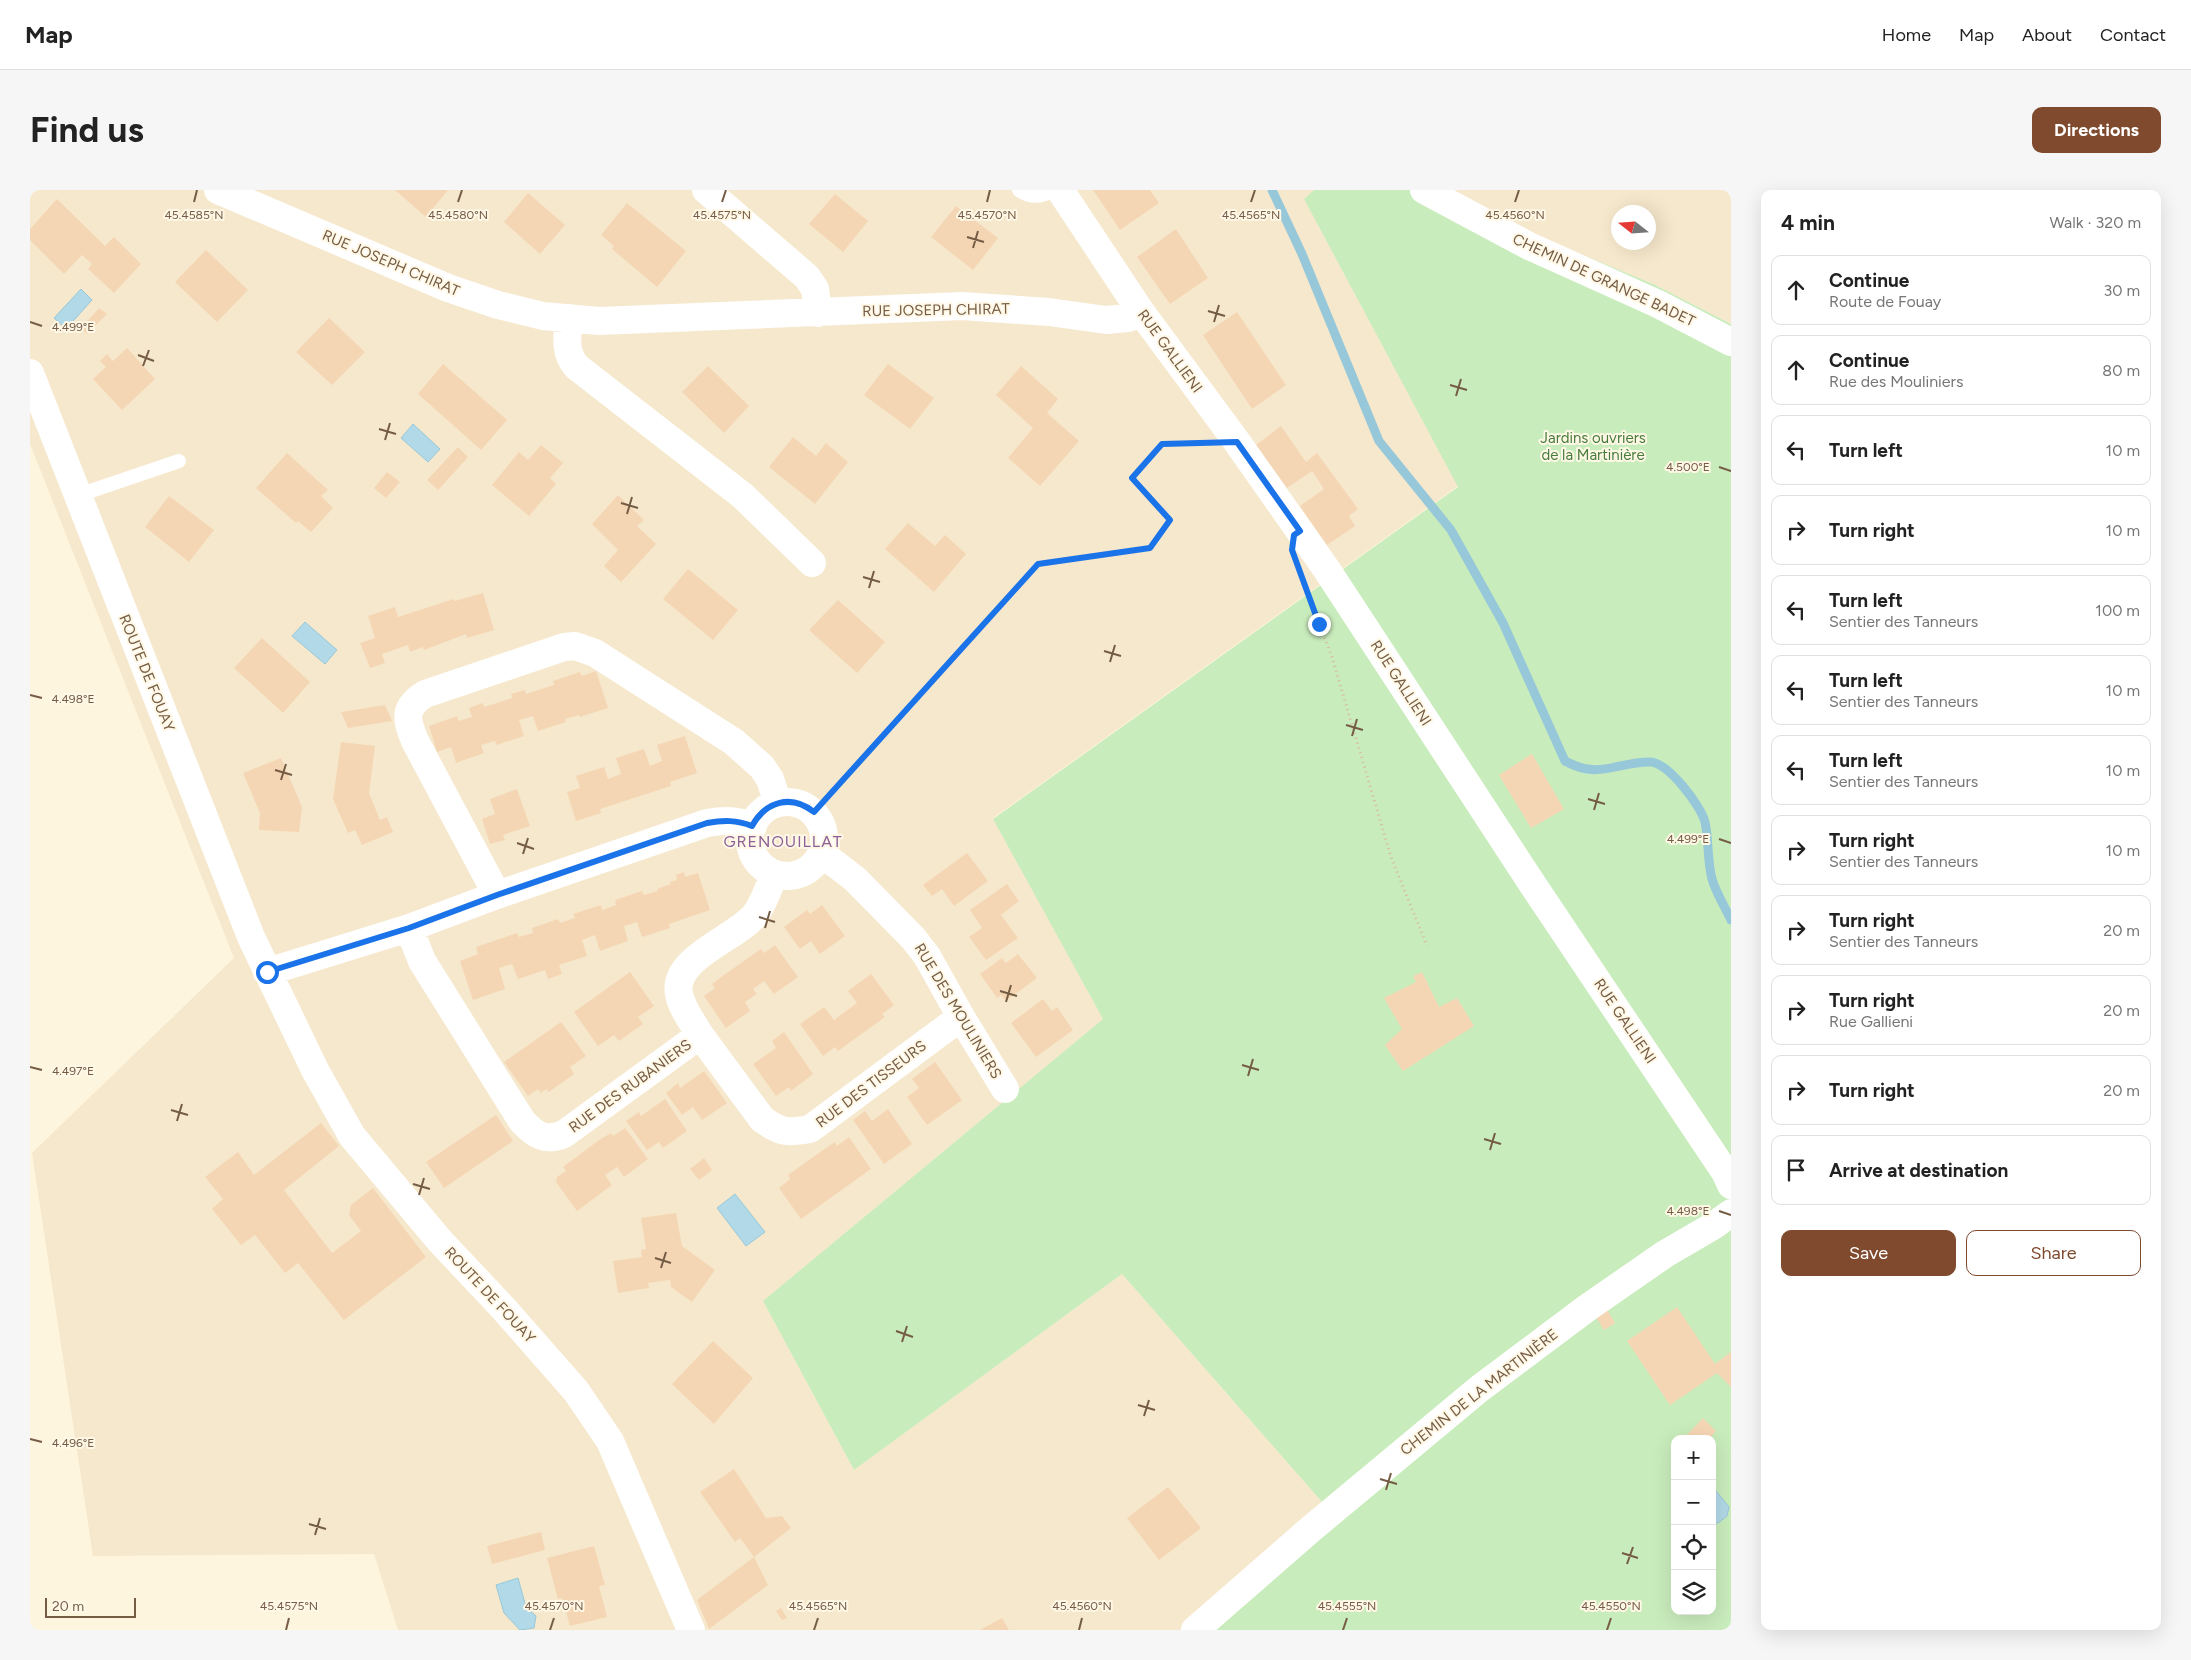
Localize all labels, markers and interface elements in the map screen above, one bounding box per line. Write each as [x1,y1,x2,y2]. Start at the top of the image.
text: Map [25,20,73,49]
text: Home [1882,24,1931,46]
text: Map [1959,24,1994,46]
text: About [2022,24,2072,46]
text: Contact [2100,24,2166,46]
button: Directions [2032,107,2161,153]
text: Find us [30,109,144,151]
north arrow [1611,205,1656,250]
text: 45.4585°N [164,208,224,222]
text: 45.4580°N [428,208,488,222]
text: 45.4575°N [693,208,751,222]
text: 45.4570°N [957,208,1017,222]
text: 45.4565°N [1222,208,1280,222]
text: 45.4560°N [1485,208,1545,222]
text: 4 min [1781,210,1835,235]
text: Walk · 320 m [2049,213,2141,232]
street label: RUE JOSEPH CHIRAT [320,226,463,300]
street label: CHEMIN DE GRANGE BADET [1510,230,1699,331]
text: Continue [1829,269,1909,292]
icon: ahead [1782,276,1810,304]
text: 30 m [2103,281,2140,300]
text: Route de Fouay [1829,292,1941,311]
street label: RUE JOSEPH CHIRAT [862,300,1011,320]
street label: RUE GALLIENI [1134,306,1206,396]
text: 4.499°E [52,320,94,334]
text: Continue [1829,349,1909,372]
icon: ahead [1782,356,1810,384]
text: 80 m [2102,361,2140,380]
text: Rue des Mouliniers [1829,372,1963,391]
park label: Jardins ouvriers de la Martinière [1540,429,1646,464]
icon: left [1782,436,1810,464]
text: Turn left [1829,439,1903,462]
text: 10 m [2106,441,2140,460]
text: 4.500°E [1666,460,1710,474]
icon: right [1782,516,1810,544]
text: Turn right [1829,519,1915,542]
text: 10 m [2106,521,2140,540]
text: Turn left [1829,589,1903,612]
icon: left [1782,596,1810,624]
text: 100 m [2095,601,2140,620]
street label: ROUTE DE FOUAY [115,612,179,734]
text: Sentier des Tanneurs [1829,612,1978,631]
route end [1308,613,1331,636]
street label: RUE GALLIENI [1367,637,1435,729]
text: Turn left [1829,669,1903,692]
icon: left [1782,676,1810,704]
text: 10 m [2106,681,2140,700]
text: 4.498°E [51,692,95,706]
text: Sentier des Tanneurs [1829,692,1978,711]
text: Turn left [1829,749,1903,772]
icon: left [1782,756,1810,784]
text: 10 m [2106,761,2140,780]
text: Sentier des Tanneurs [1829,772,1978,791]
text: Turn right [1829,829,1915,852]
district label: GRENOUILLAT [723,832,843,851]
text: 4.499°E [1667,832,1709,846]
icon: right [1782,836,1810,864]
text: 10 m [2106,841,2140,860]
text: Sentier des Tanneurs [1829,852,1978,871]
text: Turn right [1829,909,1915,932]
icon: right [1782,916,1810,944]
text: 20 m [2103,921,2140,940]
text: Sentier des Tanneurs [1829,932,1978,951]
street label: RUE DES MOULINIERS [910,940,1006,1082]
route start [256,961,279,984]
street label: RUE GALLIENI [1590,975,1660,1067]
text: Turn right [1829,989,1915,1012]
icon: right [1782,996,1810,1024]
text: 20 m [2103,1001,2140,1020]
text: Rue Gallieni [1829,1012,1913,1031]
street label: RUE DES RUBANIERS [565,1035,695,1137]
street label: RUE DES TISSEURS [812,1037,930,1131]
text: 4.497°E [52,1064,94,1078]
icon: right [1782,1076,1810,1104]
text: Turn right [1829,1079,1915,1102]
text: 20 m [2103,1081,2140,1100]
icon: arrive [1782,1156,1810,1184]
text: Arrive at destination [1829,1159,2008,1182]
text: 4.498°E [1666,1204,1710,1218]
button: Save [1781,1230,1956,1276]
button: Share [1966,1230,2141,1276]
street label: ROUTE DE FOUAY [441,1243,539,1347]
street label: CHEMIN DE LA MARTINIÈRE [1397,1325,1561,1459]
map controls [1671,1435,1716,1615]
button: + [1671,1435,1716,1480]
text: 4.496°E [52,1436,94,1450]
button: − [1671,1480,1716,1525]
button: locate [1671,1525,1716,1570]
button: layers [1671,1570,1716,1615]
scale bar [45,1595,136,1618]
text: 20 m [52,1598,84,1615]
text: 45.4575°N [260,1599,318,1613]
text: 45.4570°N [524,1599,584,1613]
text: 45.4565°N [789,1599,847,1613]
text: 45.4560°N [1052,1599,1112,1613]
text: 45.4555°N [1318,1599,1376,1613]
text: 45.4550°N [1581,1599,1641,1613]

